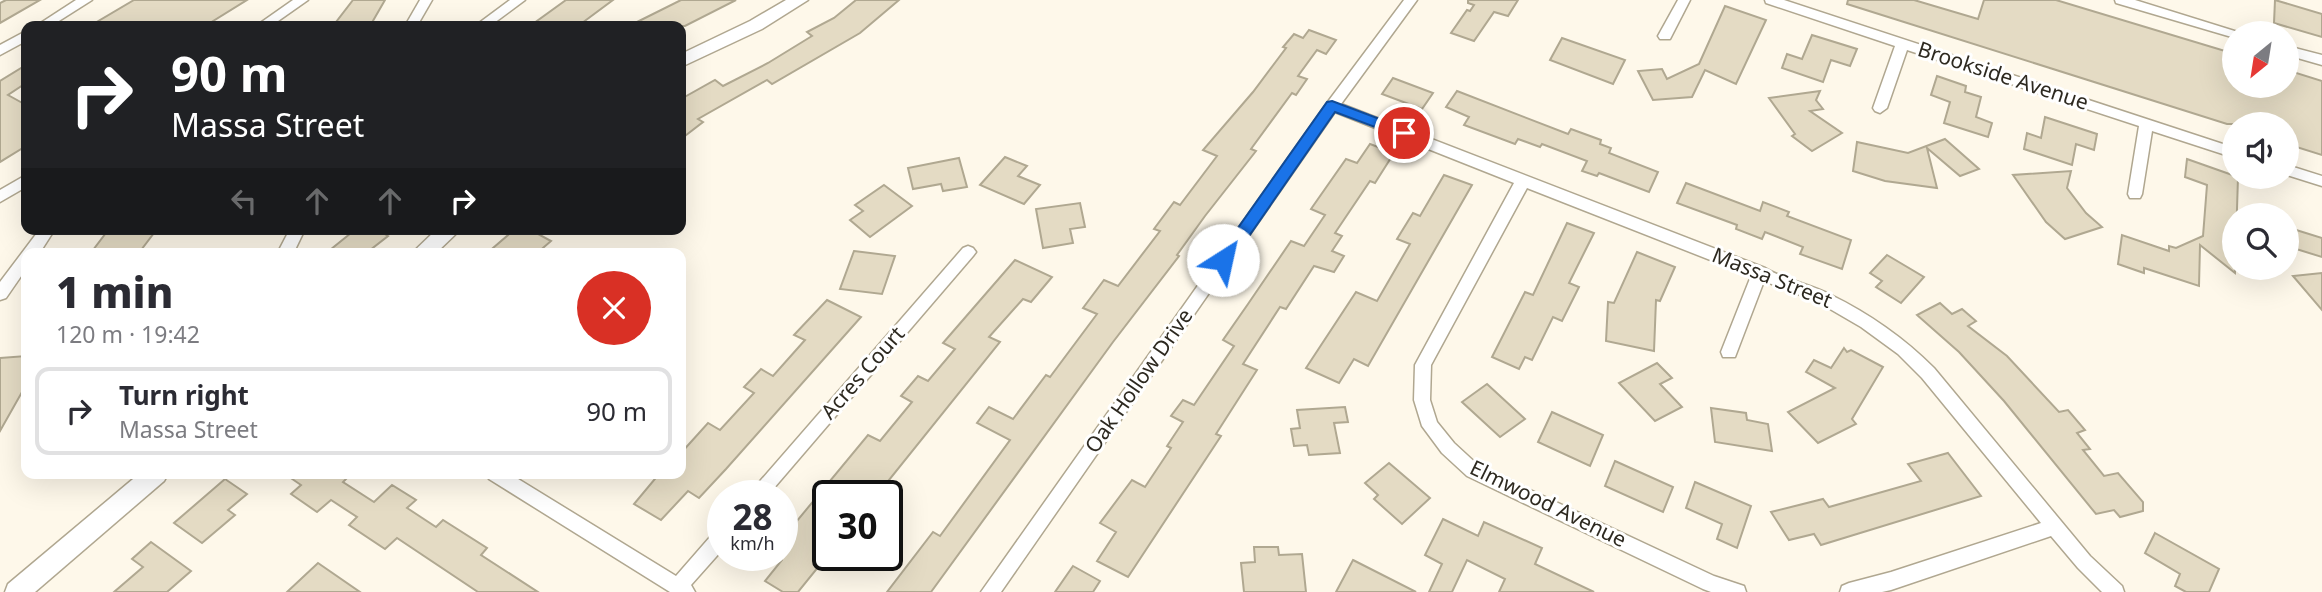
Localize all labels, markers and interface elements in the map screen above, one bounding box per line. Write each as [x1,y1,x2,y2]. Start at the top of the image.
north arrow [2222,21,2300,98]
map controls [2222,21,2299,280]
street label: Brookside Avenue [1914,34,2092,116]
text: 90 m [171,40,288,106]
icon: right [56,49,147,140]
text: Massa Street [171,103,364,146]
pin [1374,103,1434,163]
button: sound [2222,112,2299,189]
icon: arrive [1385,114,1423,152]
icon: left [225,182,263,220]
icon: ahead [298,182,336,220]
icon: ahead [371,182,409,220]
icon: right [444,182,482,220]
button: search [2222,203,2299,280]
position arrow [1186,223,1260,297]
street label: Massa Street [1708,240,1837,314]
text: 1 min [56,263,173,320]
button: close [577,271,651,345]
street label: Oak Hollow Drive [1078,303,1198,458]
text: 120 m · 19:42 [56,318,200,350]
street label: Acres Court [814,320,911,425]
text: Turn right [119,377,249,413]
icon: right [60,392,98,430]
text: 90 m [586,393,647,429]
text: Massa Street [119,413,258,445]
street label: Elmwood Avenue [1466,453,1631,553]
speed limit sign: 30 [812,480,903,571]
text: 28 [732,493,773,540]
text: km/h [730,531,775,555]

